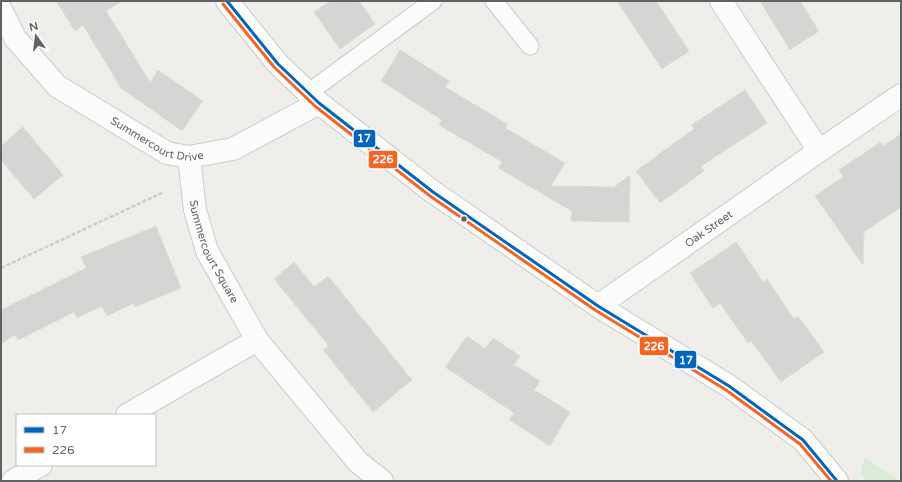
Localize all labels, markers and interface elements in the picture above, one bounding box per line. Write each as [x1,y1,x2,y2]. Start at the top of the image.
north arrow [16,16,56,56]
text: N [28,19,40,34]
street label: Summercourt Drive [108,114,205,164]
line badge: 17 [353,129,376,148]
text: 17 [357,132,371,145]
line badge: 226 [368,150,398,169]
text: 226 [373,153,393,166]
street label: Summercourt Square [187,199,241,306]
street label: Oak Street [682,208,735,250]
unlabelled marker [459,214,469,224]
line badge: 226 [639,336,669,356]
text: 226 [644,340,664,353]
line badge: 17 [674,350,697,369]
text: 17 [679,354,693,367]
legend [16,414,156,466]
text: 17 [52,423,67,437]
text: 226 [52,443,75,457]

